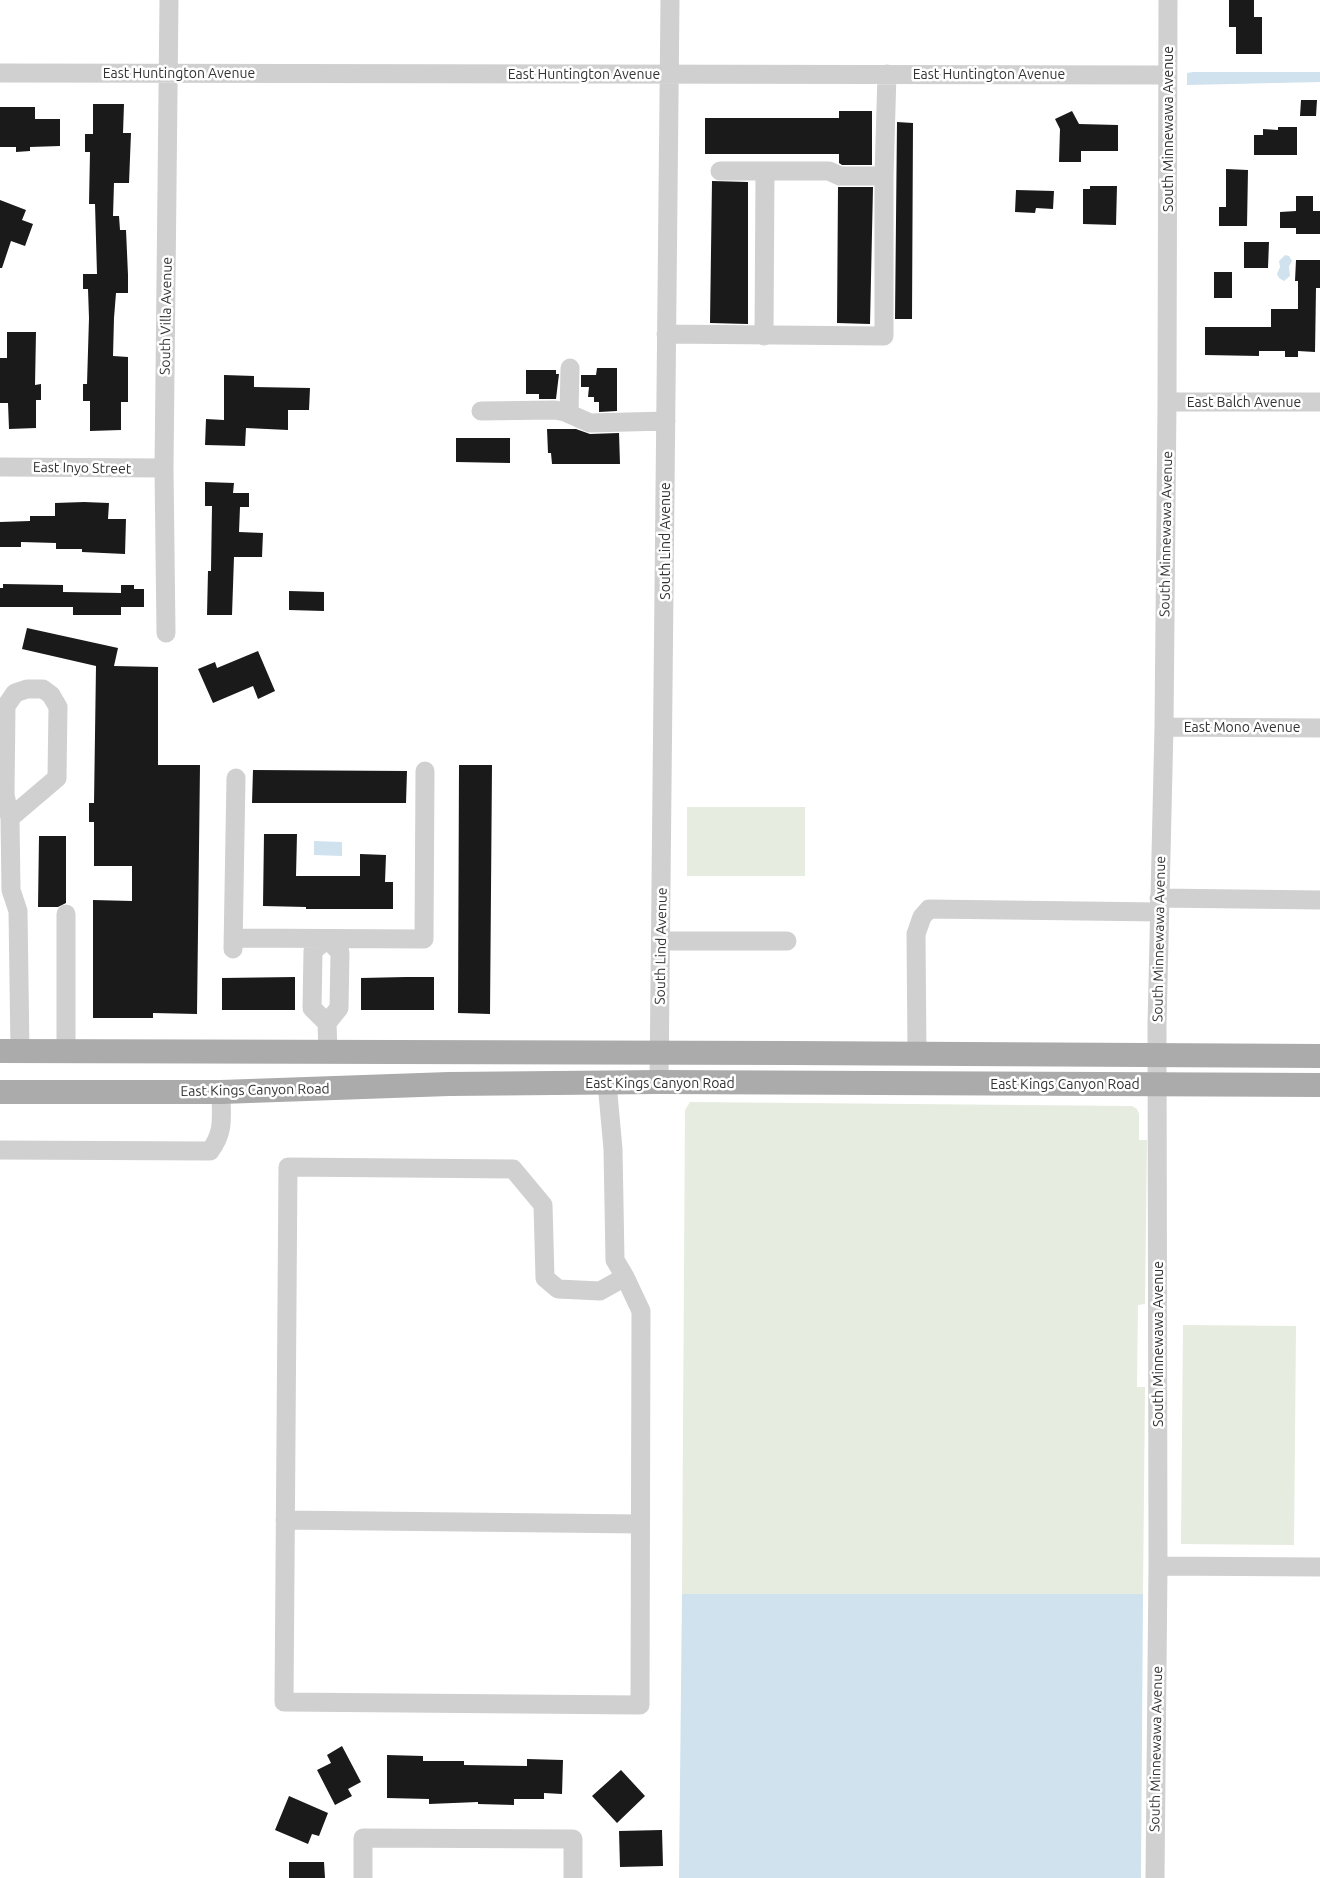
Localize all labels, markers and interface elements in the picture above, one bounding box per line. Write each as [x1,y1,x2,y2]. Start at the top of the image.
street label: South Minnewawa Avenue [1160,46,1176,212]
street label: East Huntington Avenue [103,65,255,81]
street label: East Huntington Avenue [508,66,660,82]
street label: East Huntington Avenue [913,66,1065,82]
street label: South Villa Avenue [157,257,175,375]
street label: East Balch Avenue [1187,394,1301,410]
street label: South Minnewawa Avenue [1156,451,1176,617]
street label: East Inyo Street [33,459,131,477]
street label: South Lind Avenue [657,482,673,600]
street label: East Mono Avenue [1184,719,1300,735]
street label: South Minnewawa Avenue [1149,856,1169,1022]
street label: South Lind Avenue [652,887,670,1005]
street label: East Kings Canyon Road [585,1075,735,1091]
street label: East Kings Canyon Road [990,1076,1140,1092]
street label: East Kings Canyon Road [180,1080,330,1100]
street label: South Minnewawa Avenue [1150,1261,1166,1427]
street label: South Minnewawa Avenue [1146,1666,1166,1832]

